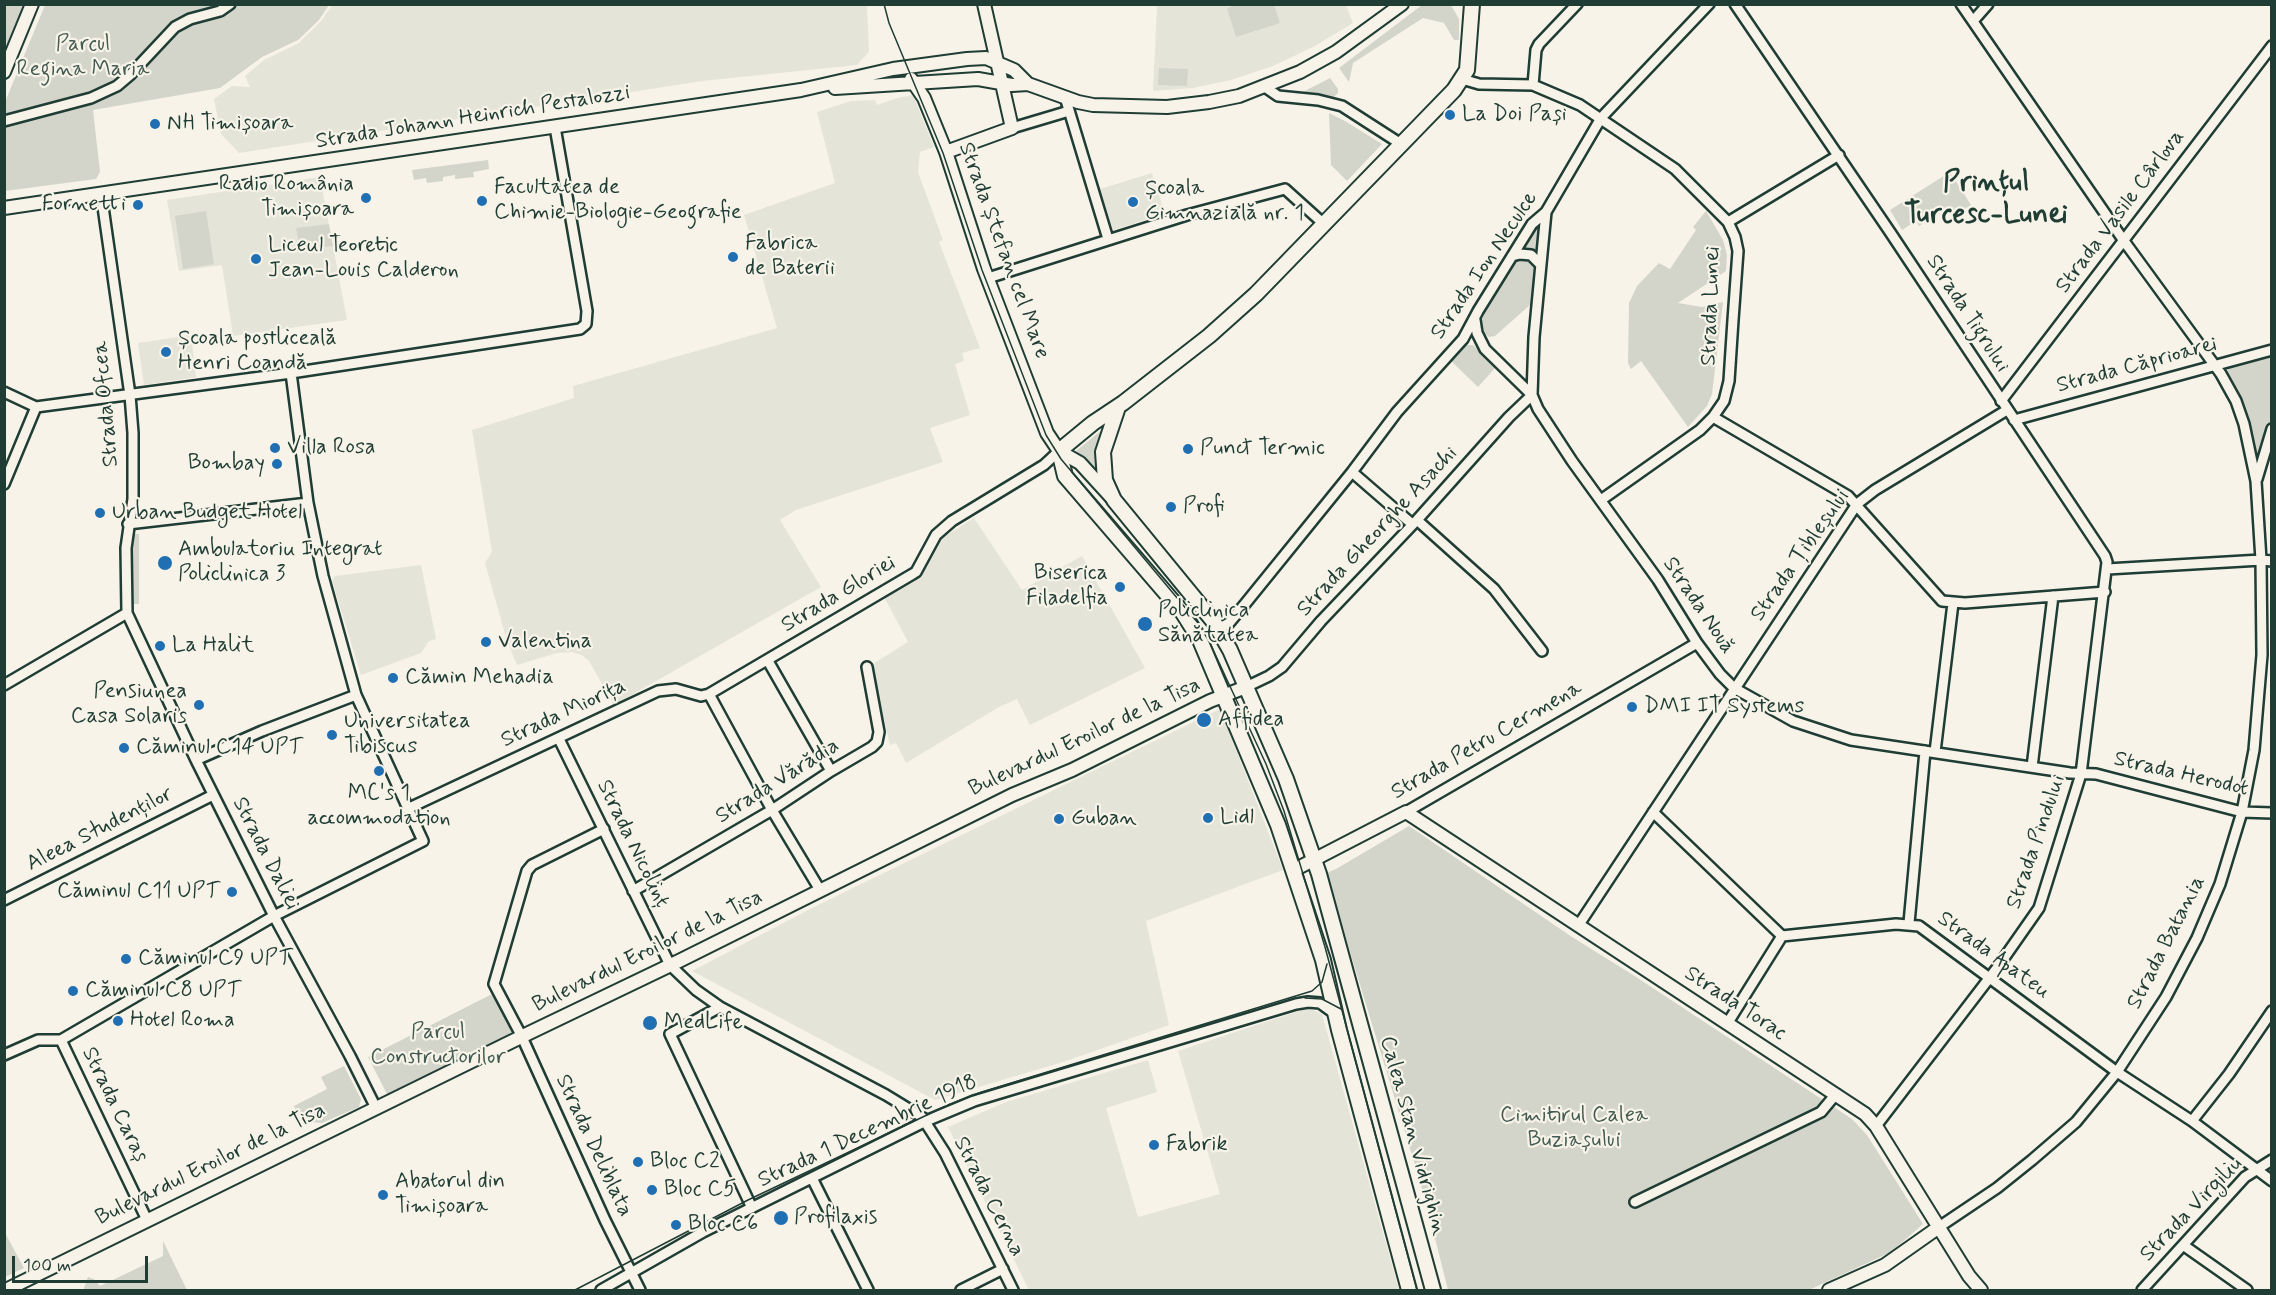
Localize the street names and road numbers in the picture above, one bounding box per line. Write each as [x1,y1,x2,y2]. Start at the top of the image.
street label: Strada Johann Heinrich Pestalozzi [314,80,632,156]
street label: Strada Vasile Cârlova [2051,125,2191,299]
street label: Strada Ștefan cel Mare [952,139,1054,363]
street label: Strada Ion Neculce [1426,187,1544,345]
street label: Strada Lunei [1697,246,1727,366]
street label: Strada Tigrului [1919,250,2015,378]
street label: Strada Căprioarei [2054,332,2220,400]
street label: Strada Ofcea [88,340,126,468]
street label: Strada Gheorghe Asachi [1292,441,1464,623]
street label: Strada Țibleșului [1746,485,1856,627]
street label: Strada Gloriei [777,551,901,639]
street label: Strada Nouă [1656,553,1740,659]
street label: Bulevardul Eroilor de la Tisa [965,673,1205,803]
street label: Strada Miorița [497,674,631,754]
street label: Strada Petru Cermena [1387,676,1587,806]
street label: Strada Vărădia [711,734,845,830]
street label: Strada Herodot [2111,747,2251,803]
street label: Strada Pindului [2002,771,2072,913]
street label: Strada Nicolinț [590,776,674,912]
street label: Aleea Studenților [22,782,178,878]
street label: Strada Daliei [225,793,305,915]
street label: Strada Batania [2122,872,2212,1014]
street label: Bulevardul Eroilor de la Tisa [529,885,767,1019]
street label: Strada Apateu [1932,906,2054,1006]
street label: Strada Torac [1679,961,1791,1047]
street label: Calea Stan Vidrighin [1373,1033,1451,1239]
street label: Strada Caraș [75,1043,153,1167]
street label: Strada 1 Decembrie 1918 [754,1070,982,1194]
street label: Strada Deliblata [549,1071,637,1221]
street label: Bulevardul Eroilor de la Tisa [92,1098,330,1232]
street label: Strada Cerna [946,1133,1030,1261]
street label: Strada Virgiliu [2135,1152,2249,1268]

